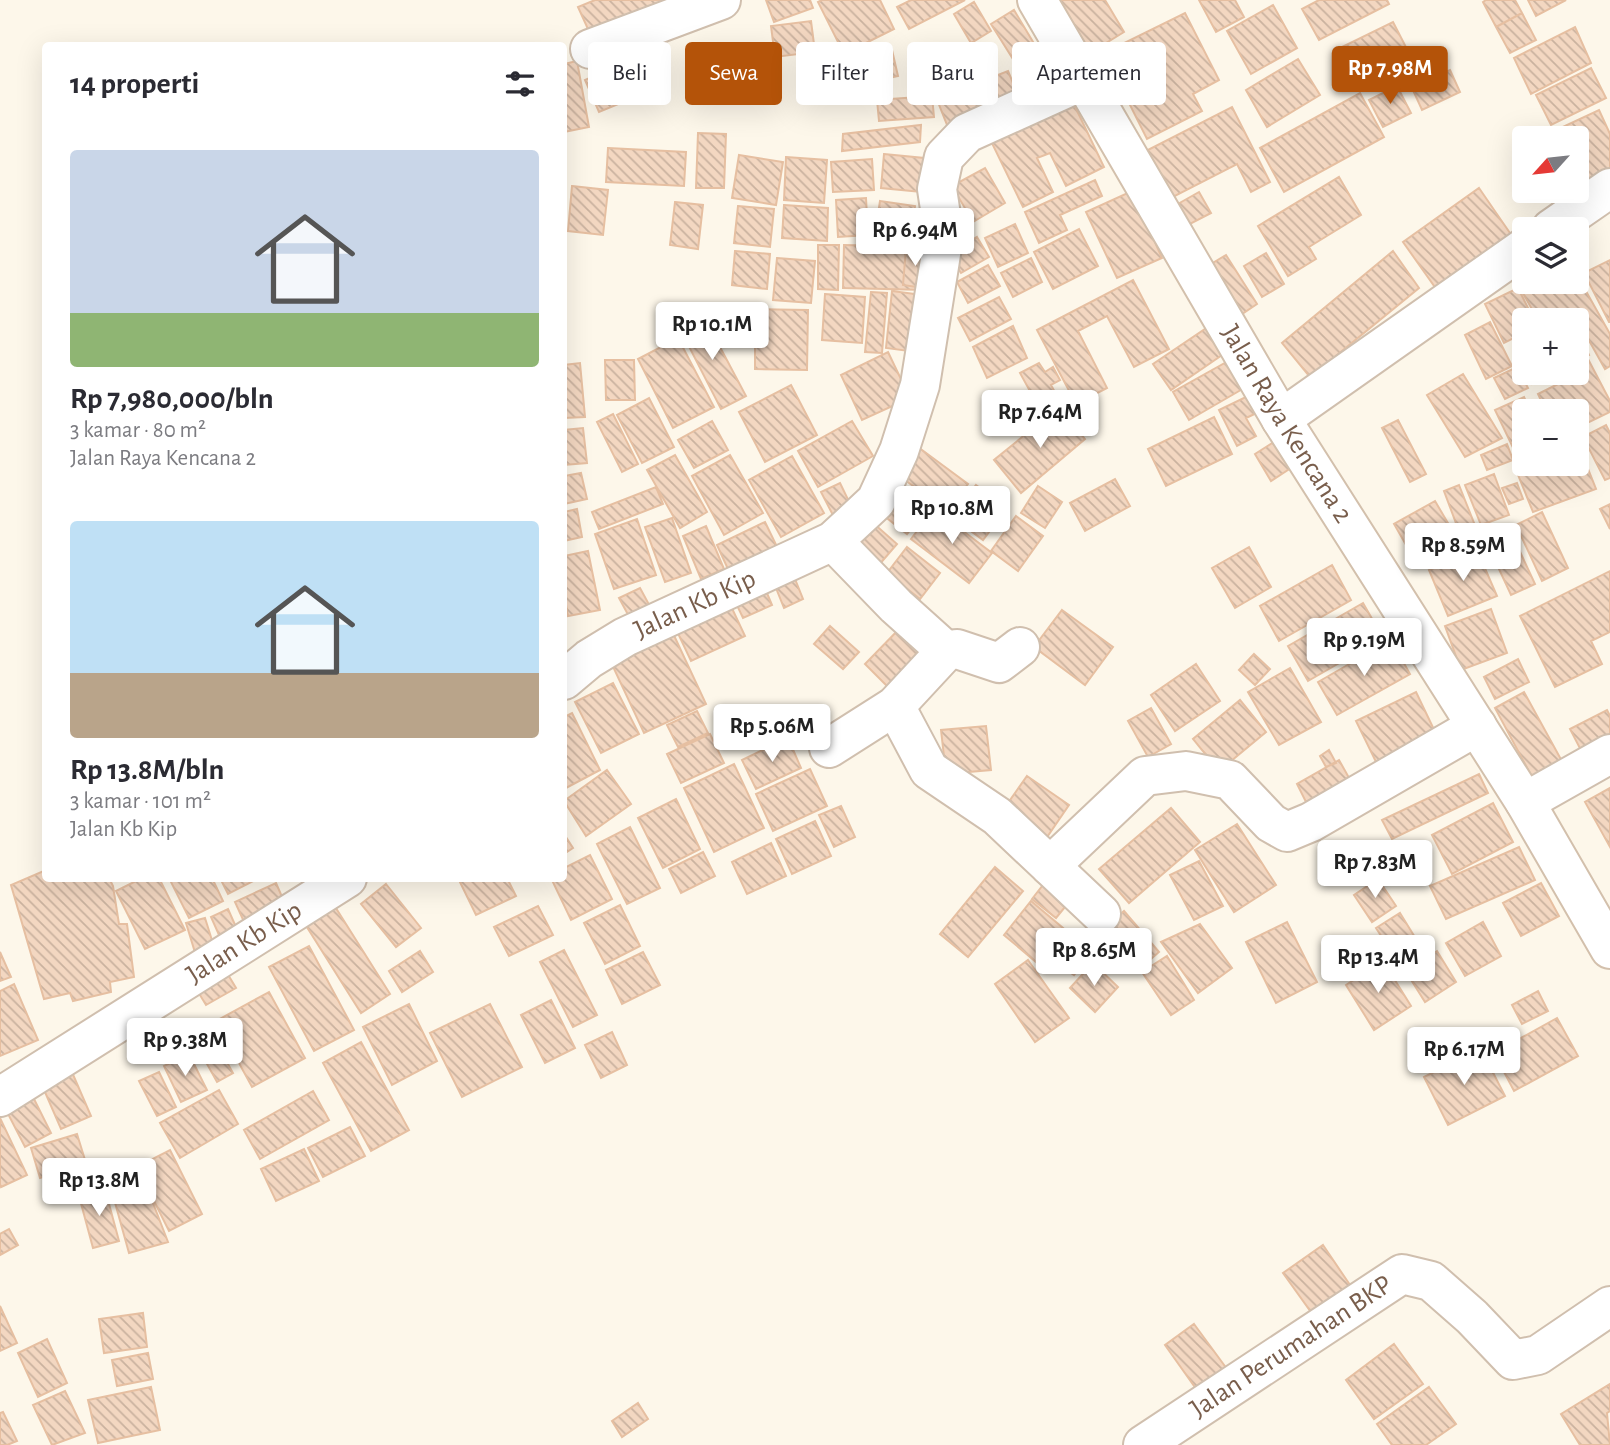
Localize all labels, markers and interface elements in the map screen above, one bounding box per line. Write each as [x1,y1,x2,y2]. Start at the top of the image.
chip: Beli [588,42,671,105]
chip: Sewa [685,42,782,105]
chip: Filter [796,42,893,105]
chip: Baru [907,42,998,105]
chip: Apartemen [1012,42,1166,105]
pin: Rp 7.98M [1318,46,1462,106]
text: Rp 7.98M [1348,57,1432,80]
icon: filters [501,65,539,103]
text: 14 properti [70,69,199,99]
north arrow [1512,126,1589,203]
map controls [1512,126,1589,476]
icon: home [242,196,368,322]
pin: Rp 6.94M [843,208,987,268]
button: layers [1512,217,1589,294]
text: Rp 6.94M [872,219,958,242]
pin: Rp 10.1M [640,302,784,362]
button: + [1512,308,1589,385]
text: Rp 10.1M [672,313,752,336]
street label: Jalan Raya Kencana 2 [1216,320,1357,528]
text: Rp 7,980,000/bln [70,384,274,414]
pin: Rp 7.64M [968,391,1112,450]
button: − [1512,399,1589,476]
text: Rp 7.64M [998,401,1082,424]
text: 3 kamar · 80 m² [70,419,206,442]
text: Jalan Raya Kencana 2 [70,447,256,470]
pin: Rp 10.8M [880,486,1024,546]
text: Rp 10.8M [910,497,994,520]
pin: Rp 8.59M [1391,524,1535,583]
text: Rp 8.59M [1421,534,1505,557]
street label: Jalan Kb Kip [630,565,760,645]
icon: home [242,567,368,693]
pin: Rp 9.19M [1292,618,1436,678]
text: Rp 9.19M [1323,629,1405,652]
pin: Rp 5.06M [700,704,844,764]
text: Rp 5.06M [729,715,815,738]
text: Rp 13.8M/bln [70,755,224,785]
text: 3 kamar · 101 m² [70,790,211,813]
text: Jalan Kb Kip [70,818,177,841]
pin: Rp 7.83M [1303,841,1447,900]
text: Rp 7.83M [1333,851,1417,874]
street label: Jalan Kb Kip [182,896,307,989]
pin: Rp 8.65M [1022,928,1166,988]
pin: Rp 13.4M [1306,936,1450,995]
text: Rp 8.65M [1052,939,1136,962]
text: Rp 13.4M [1337,946,1419,969]
pin: Rp 9.38M [113,1018,257,1078]
pin: Rp 6.17M [1392,1028,1536,1087]
text: Rp 9.38M [143,1029,227,1052]
text: Rp 6.17M [1423,1038,1505,1061]
pin: Rp 13.8M [27,1158,171,1218]
text: Rp 13.8M [58,1169,140,1192]
street label: Jalan Perumahan BKP [1185,1270,1398,1424]

